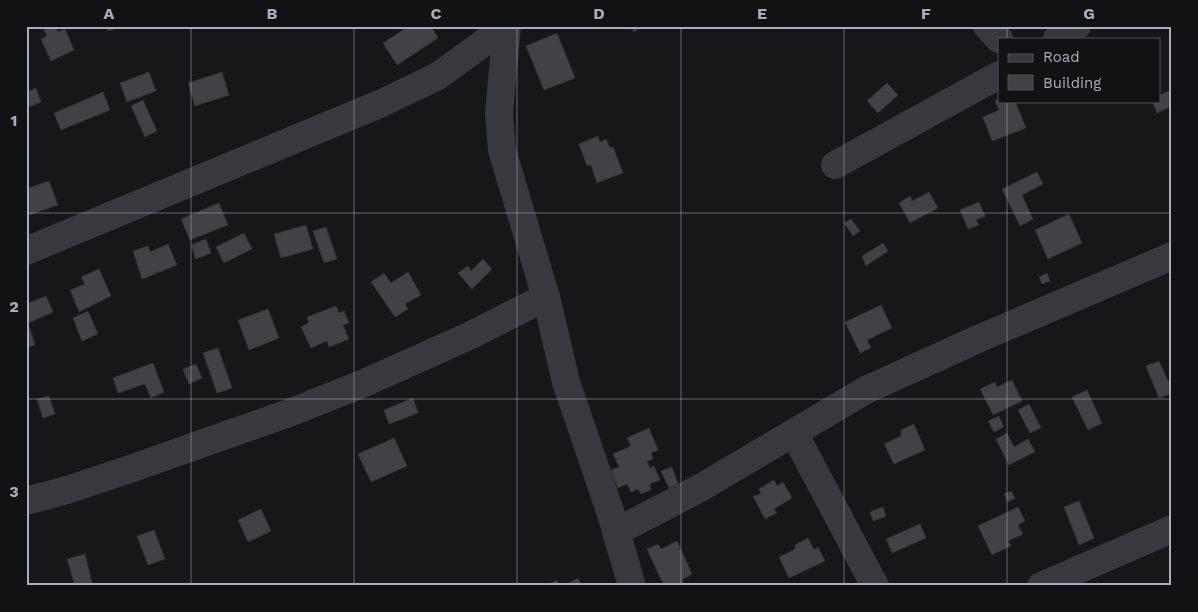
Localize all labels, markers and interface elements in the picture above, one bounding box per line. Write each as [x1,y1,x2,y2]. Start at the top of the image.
text: A [104,4,115,23]
text: B [267,4,278,23]
text: C [431,4,442,23]
text: D [593,4,605,23]
text: E [757,4,767,23]
text: F [921,4,931,23]
text: G [1083,4,1095,23]
legend [998,38,1160,102]
text: Road [1043,48,1080,66]
text: Building [1043,74,1101,92]
text: 1 [11,111,17,130]
text: 2 [9,297,19,316]
text: 3 [9,482,19,501]

